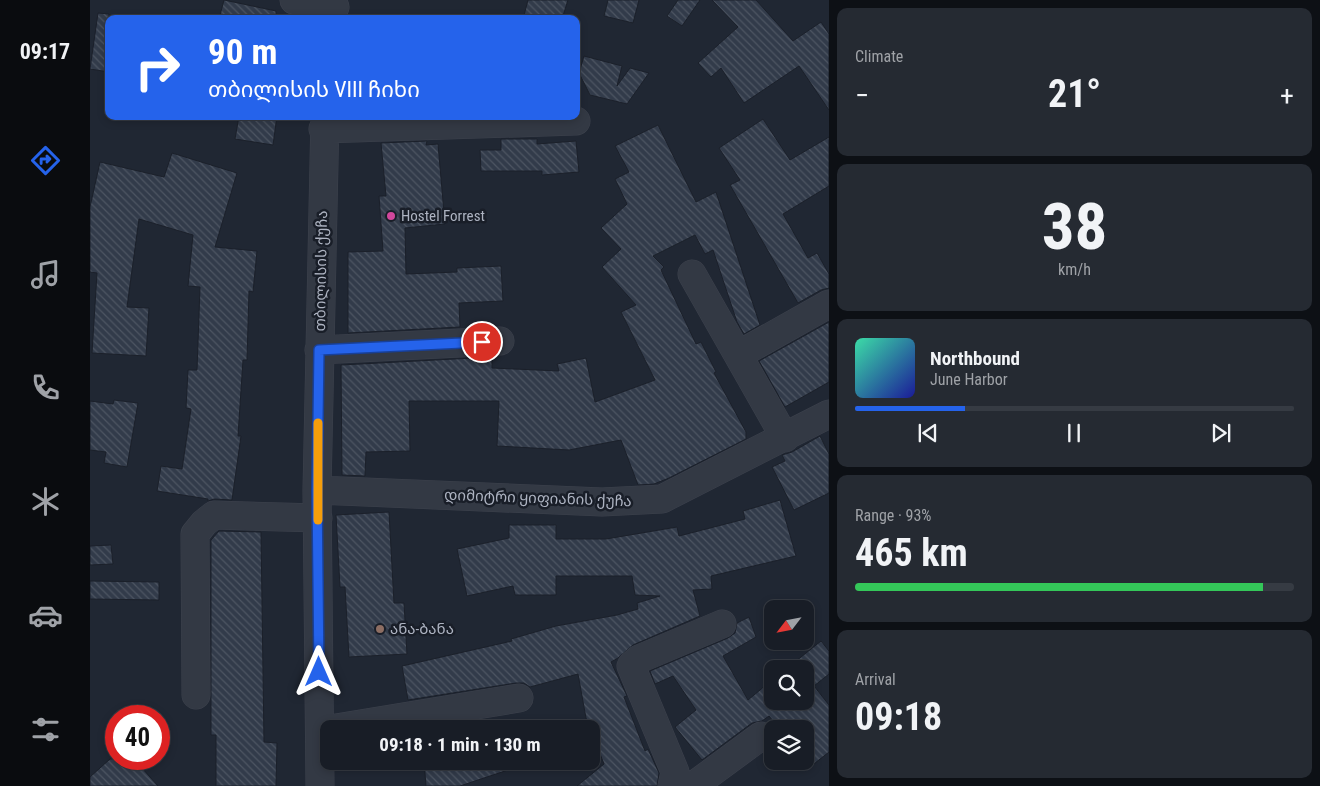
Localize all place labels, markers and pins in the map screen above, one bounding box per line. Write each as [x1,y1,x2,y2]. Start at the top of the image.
place label: Hostel Forrest [401,207,485,225]
marker: Hostel Forrest [385,210,397,222]
pin [461,321,503,363]
place label: ანა-ბანა [390,620,454,638]
marker: ანა-ბანა [374,623,386,635]

